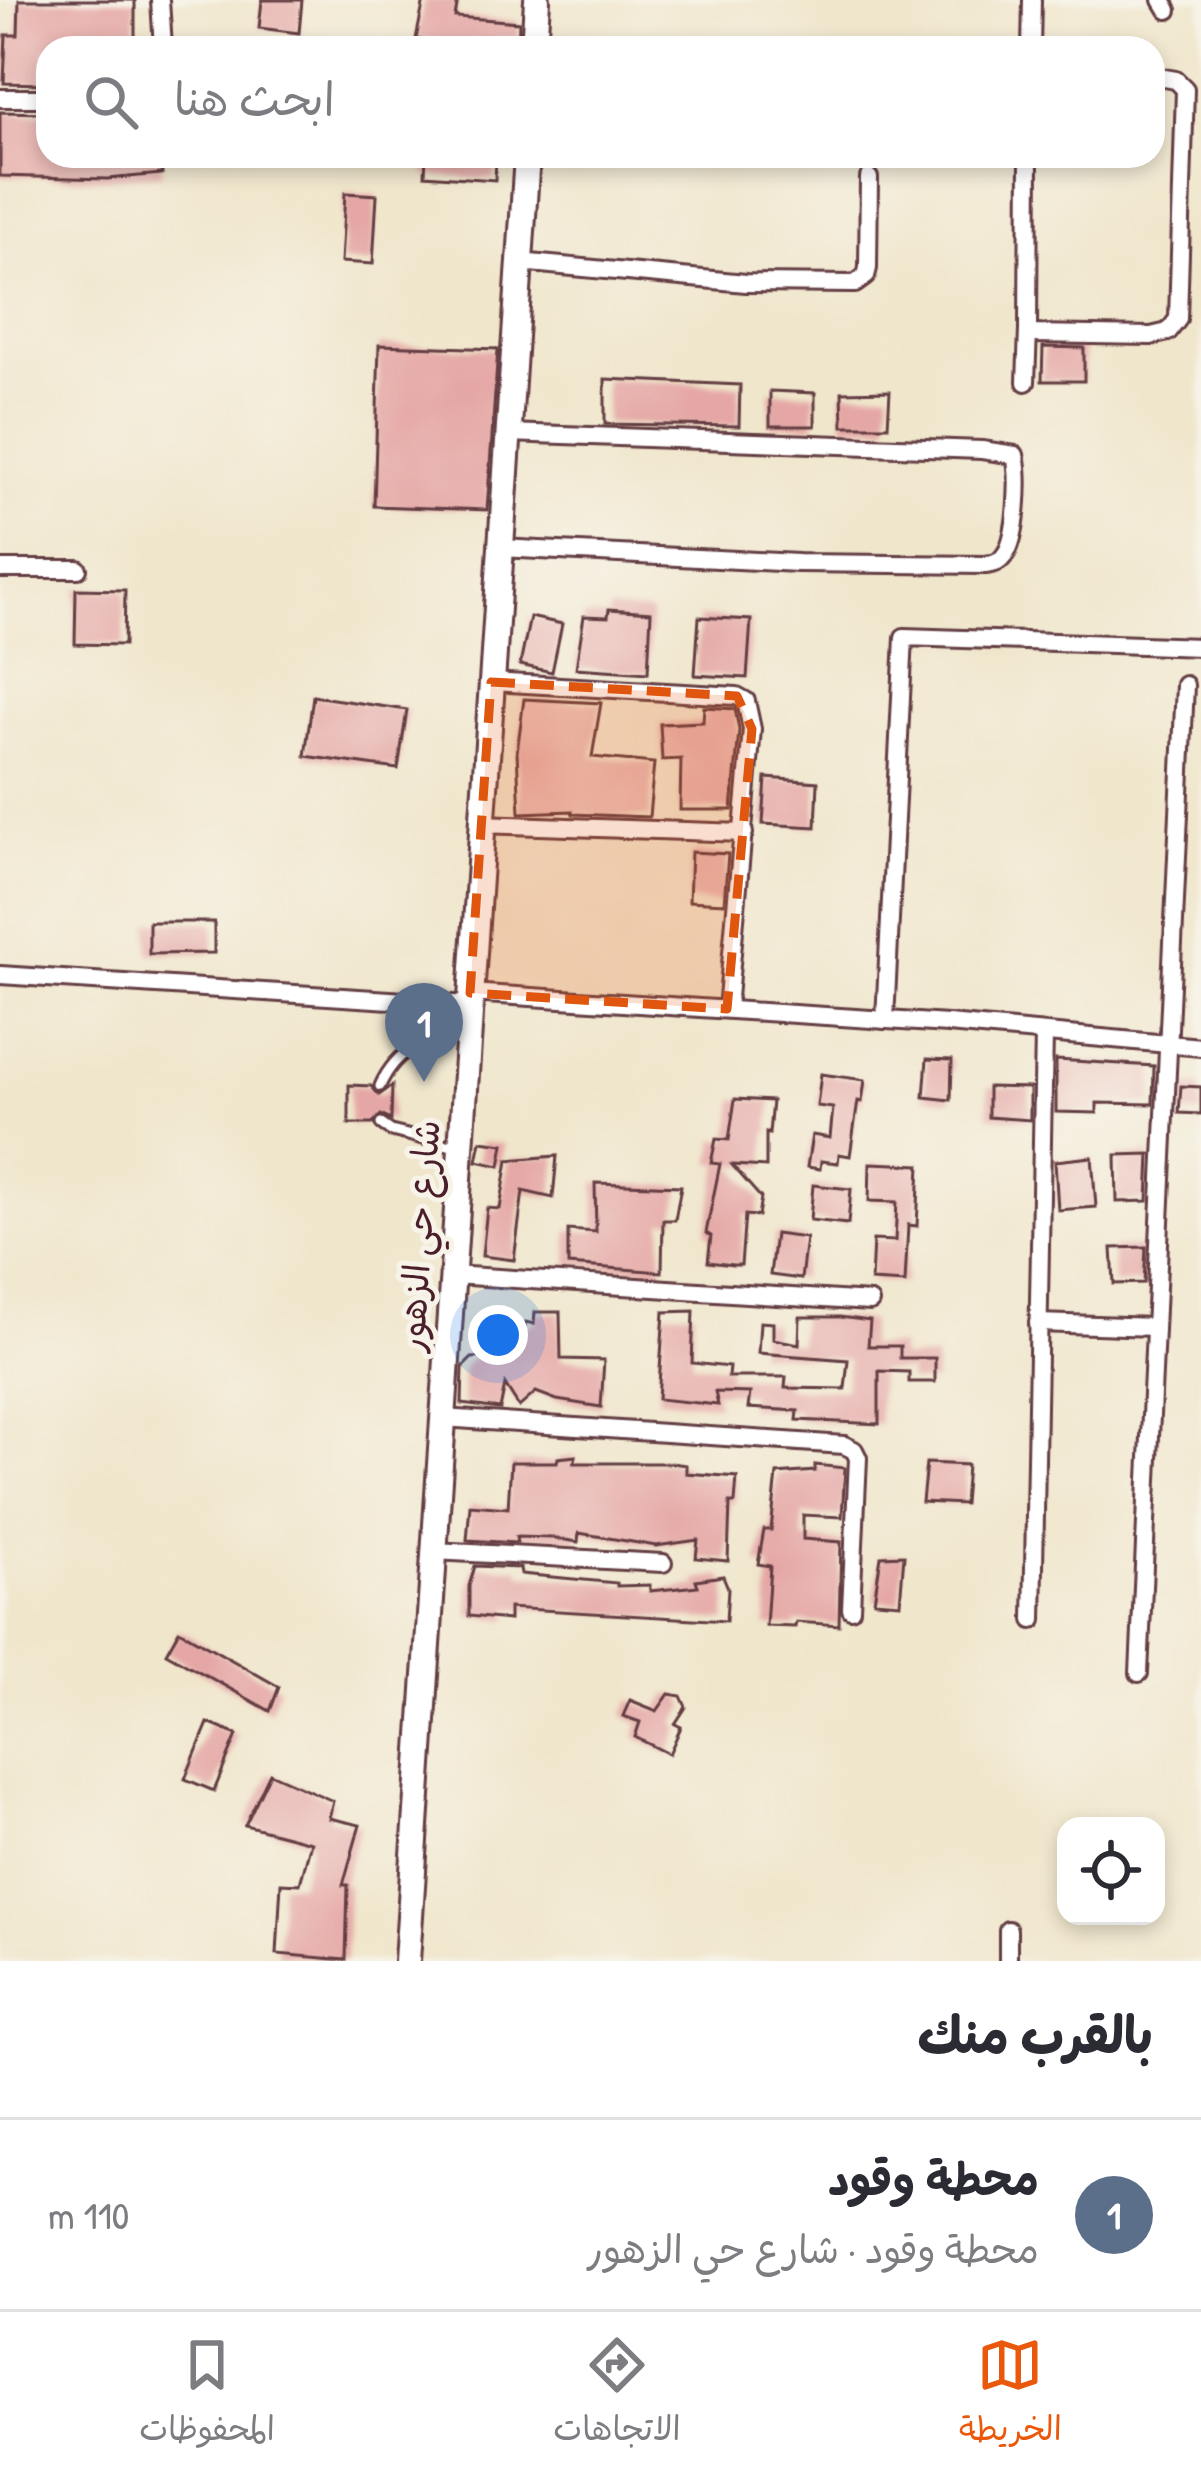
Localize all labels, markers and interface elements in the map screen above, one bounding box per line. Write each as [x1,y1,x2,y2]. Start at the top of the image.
search box [36,36,1165,168]
text: ابحث هنا [174,68,335,129]
icon: search [78,69,144,135]
pin: 1 [385,983,463,1082]
street label: شارع حي الزهور [385,1118,459,1355]
your location [468,1305,528,1365]
map controls [1057,1817,1165,1925]
button: locate [1057,1817,1165,1925]
text: بالقرب منك [918,2000,1153,2069]
text: محطة وقود [828,2148,1039,2209]
text: 110 m [48,2188,129,2241]
text: 1 [1107,2188,1121,2241]
text: محطة وقود · شارع حي الزهور [587,2222,1039,2275]
tab: المحفوظات [139,2332,275,2458]
tab: الاتجاهات [553,2332,681,2458]
tab: الخريطة [959,2332,1062,2458]

